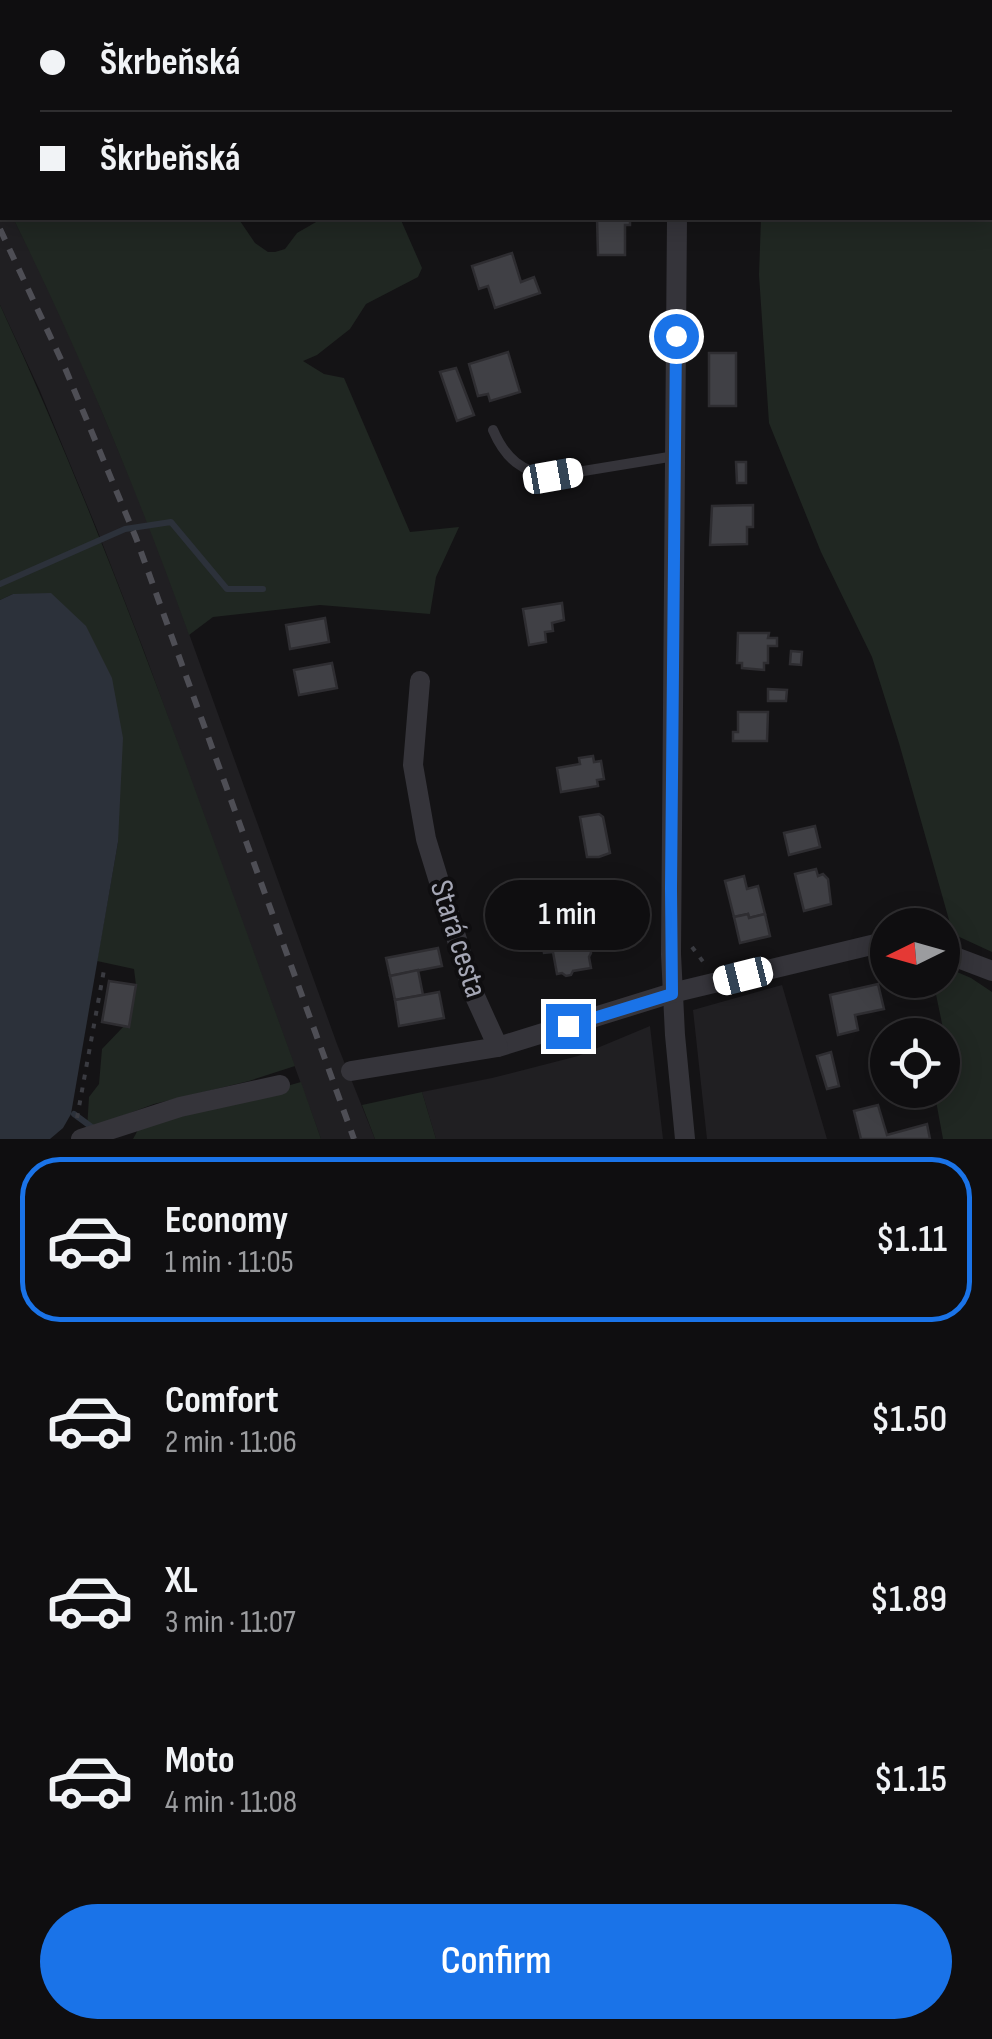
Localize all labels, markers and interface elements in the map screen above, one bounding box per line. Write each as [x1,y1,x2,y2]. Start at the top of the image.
text: Škrbeňská [100,40,241,85]
text: Škrbeňská [100,136,241,181]
route start [654,314,699,359]
car [521,456,585,496]
street label: Stará cesta [421,876,495,1002]
callout: 1 min [486,881,650,951]
text: 1 min [538,895,597,934]
north arrow [870,908,960,998]
map controls [870,908,960,1108]
car [710,954,776,998]
route end [546,1004,591,1049]
button: locate [870,1018,960,1108]
icon: car [45,1195,135,1285]
text: Economy [165,1198,288,1243]
text: $1.11 [876,1217,947,1262]
text: 1 min · 11:05 [165,1243,294,1282]
icon: car [45,1375,135,1465]
text: Comfort [165,1378,279,1423]
text: $1.50 [871,1397,947,1442]
text: 2 min · 11:06 [165,1423,297,1462]
icon: car [45,1555,135,1645]
text: XL [165,1558,198,1603]
text: $1.89 [870,1577,947,1622]
text: 3 min · 11:07 [165,1603,296,1642]
icon: car [45,1735,135,1825]
text: Moto [165,1738,235,1783]
text: $1.15 [874,1757,947,1802]
text: 4 min · 11:08 [165,1783,297,1822]
button: Confirm [40,1904,952,2019]

